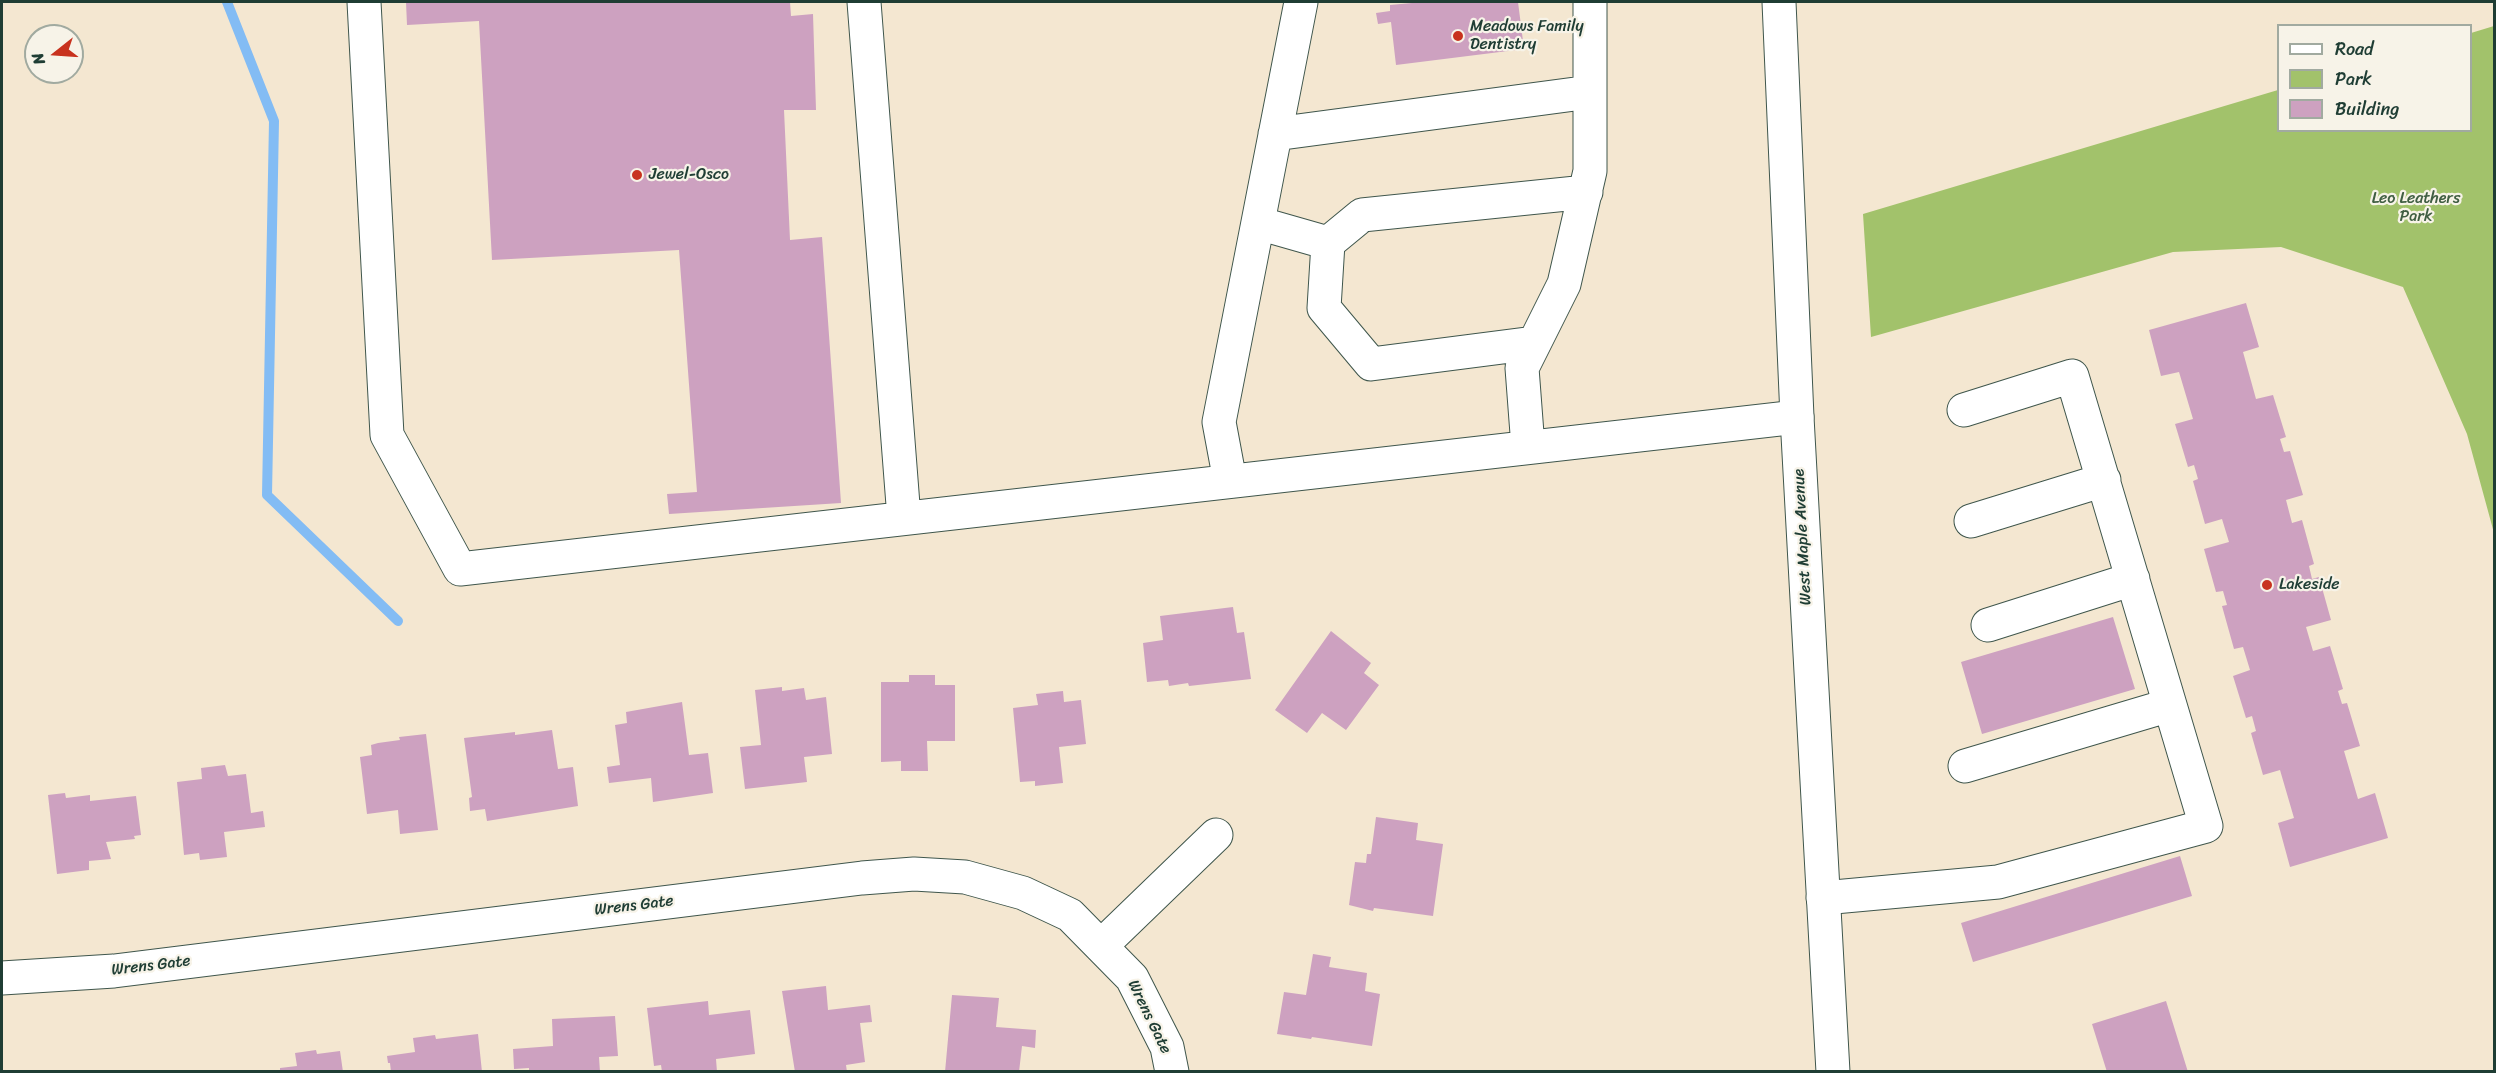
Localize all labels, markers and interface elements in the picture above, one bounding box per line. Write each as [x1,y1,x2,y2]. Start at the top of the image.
place label: Meadows Family Dentistry [1470,17,1584,55]
north arrow [24,24,84,84]
legend [2277,24,2472,132]
marker: Meadows Family Dentistry [1451,29,1465,43]
text: Road [2335,33,2374,65]
text: N [23,49,54,68]
text: Park [2335,63,2372,95]
text: Building [2335,93,2399,125]
place label: Jewel-Osco [649,165,729,185]
marker: Jewel-Osco [630,168,644,182]
park label: Leo Leathers Park [2372,189,2460,227]
street label: West Maple Avenue [1790,468,1816,606]
place label: Lakeside [2279,575,2340,595]
marker: Lakeside [2260,578,2274,592]
street label: Wrens Gate [593,892,675,920]
street label: Wrens Gate [110,952,192,980]
street label: Wrens Gate [1123,977,1175,1057]

